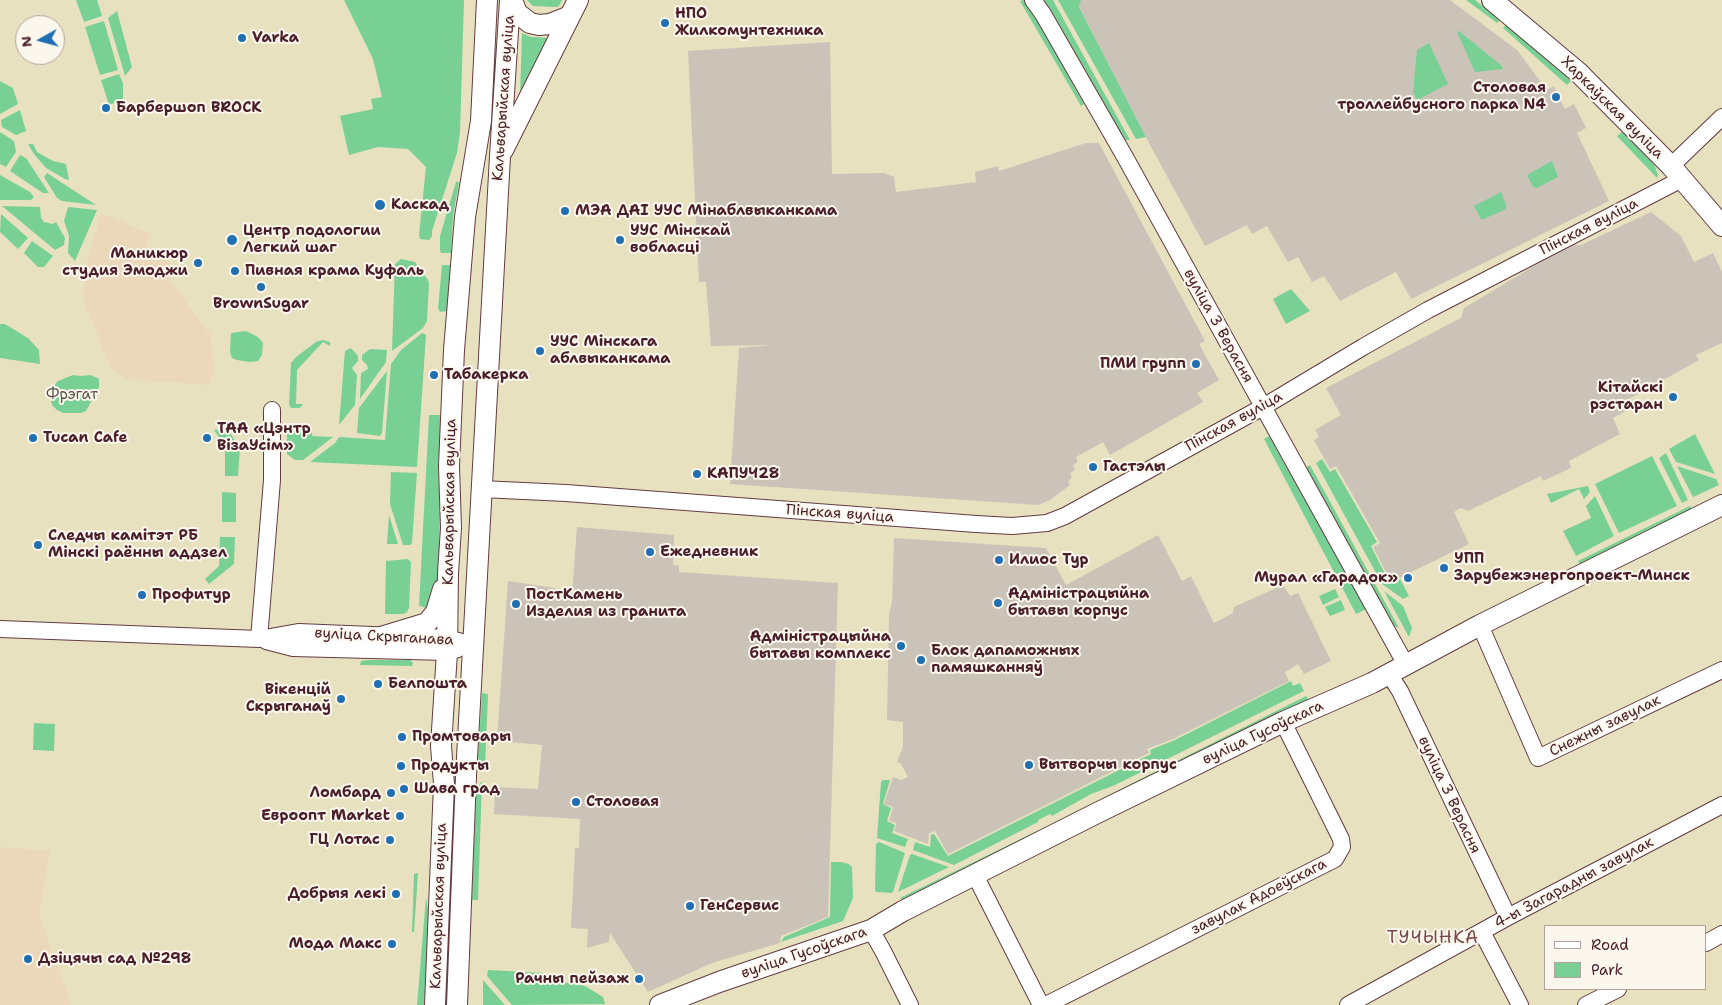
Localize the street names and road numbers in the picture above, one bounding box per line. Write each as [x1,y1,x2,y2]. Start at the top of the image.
street label: Кальварыйская вуліца [489,14,519,182]
street label: Харкаўская вуліца [1557,53,1667,163]
street label: Пінская вуліца [1537,194,1641,260]
street label: вуліца 3 Верасня [1179,266,1257,386]
street label: Пінская вуліца [1182,388,1286,456]
street label: Кальварыйская вуліца [440,419,460,585]
street label: Пінская вуліца [785,501,895,527]
street label: вуліца Скрыганава [314,624,454,650]
street label: Снежны завулак [1546,691,1664,761]
street label: вуліца Гусоўскага [1200,697,1326,769]
street label: вуліца 3 Верасня [1414,733,1484,857]
street label: Кальварыйская вуліца [427,823,451,989]
street label: 4-ы Загарадны завулак [1491,833,1657,933]
street label: завулак Адоеўскага [1188,855,1330,939]
street label: вуліца Гусоўскага [739,923,869,983]

